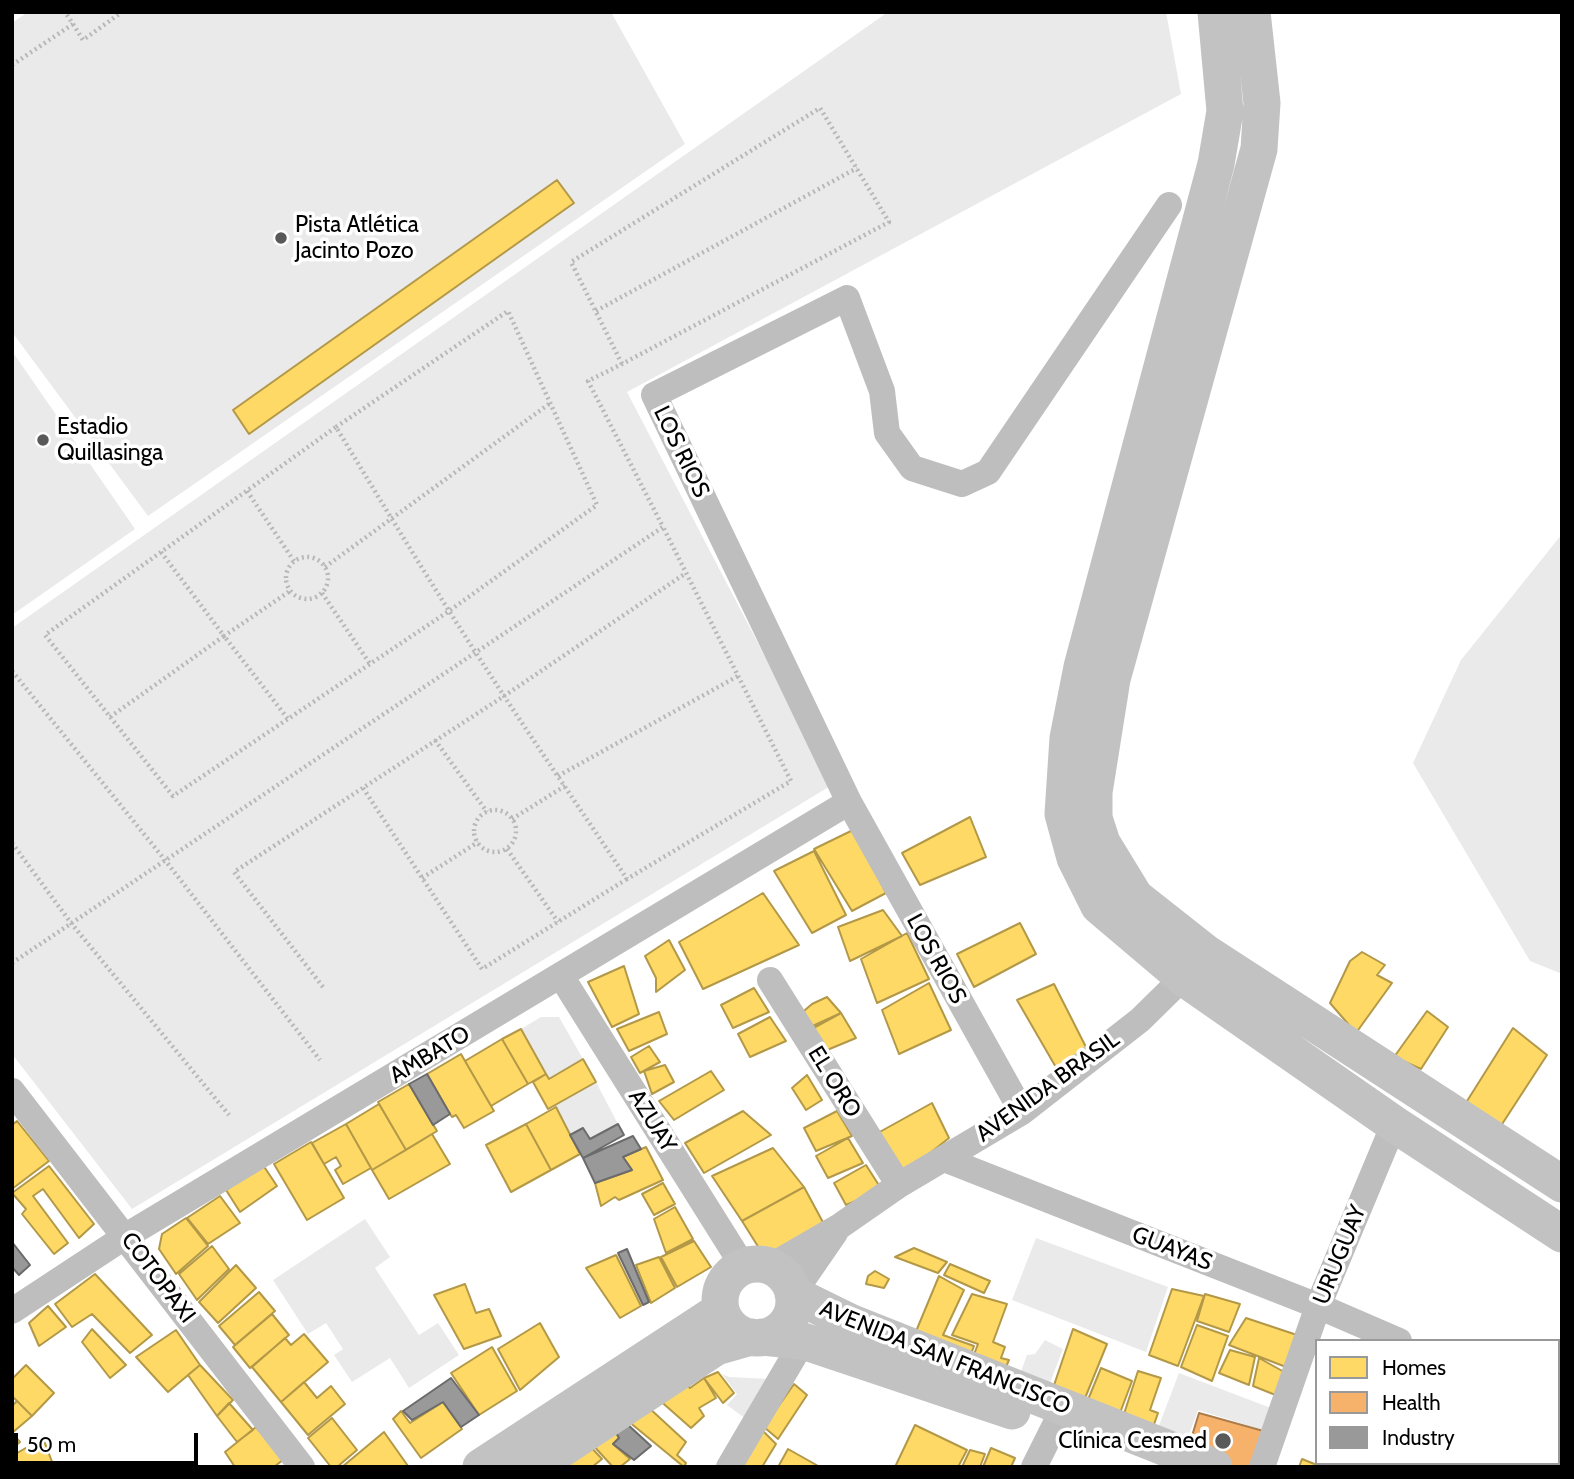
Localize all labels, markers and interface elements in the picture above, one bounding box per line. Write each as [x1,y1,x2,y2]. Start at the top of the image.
place label: Pista Atlética Jacinto Pozo [295,211,419,265]
marker: Pista Atlética Jacinto Pozo [273,230,289,246]
street label: LOS RIOS [647,402,715,502]
place label: Estadio Quillasinga [57,413,163,467]
marker: Estadio Quillasinga [35,432,51,448]
street label: LOS RIOS [900,909,972,1009]
street label: AMBATO [385,1020,475,1090]
street label: AVENIDA BRASIL [971,1026,1125,1148]
street label: EL ORO [801,1041,867,1123]
street label: AZUAY [622,1085,682,1157]
street label: URUGUAY [1308,1201,1372,1309]
street label: GUAYAS [1128,1221,1216,1277]
street label: COTOPAXI [115,1227,201,1329]
street label: AVENIDA SAN FRANCISCO [816,1295,1074,1421]
legend [1315,1339,1560,1465]
text: Homes [1382,1355,1446,1380]
text: Health [1382,1390,1441,1415]
scale bar [18,1420,201,1464]
text: Industry [1382,1425,1455,1450]
place label: Clínica Cesmed [1058,1427,1207,1455]
marker: Clínica Cesmed [1213,1431,1233,1451]
text: 50 m [27,1432,76,1457]

